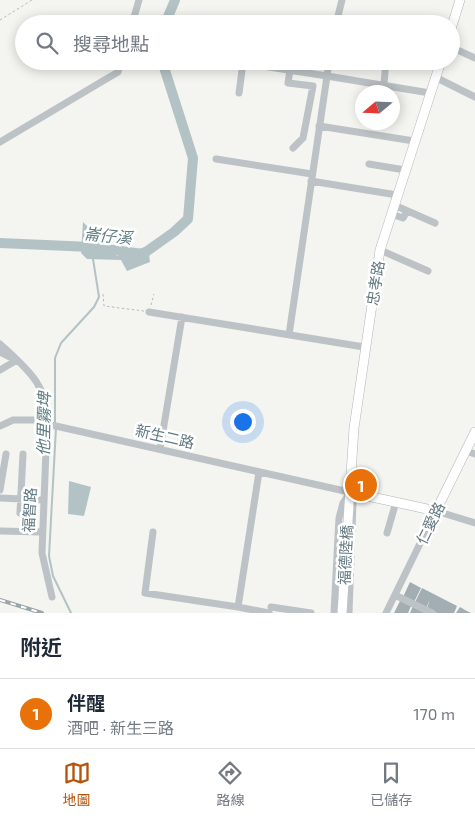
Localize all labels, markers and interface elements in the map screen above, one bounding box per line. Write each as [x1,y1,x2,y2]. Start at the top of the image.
search box [15,15,460,70]
icon: search [33,29,61,57]
text: 搜尋地點 [73,32,149,55]
north arrow [355,85,400,130]
water label: 崙仔溪 [83,223,135,247]
street label: 忠孝路 [363,259,387,307]
water label: 他里霧埤 [33,390,53,456]
your location [230,409,256,435]
street label: 新生二路 [134,420,196,452]
pin: 1 [345,466,377,504]
street label: 福智路 [19,487,39,533]
street label: 仁愛路 [412,499,448,547]
street label: 福德陸橋 [334,525,356,585]
text: 附近 [20,634,62,659]
text: 伴醒 [67,691,105,714]
text: 1 [33,704,39,723]
text: 170 m [413,704,455,723]
text: 酒吧 · 新生三路 [67,718,174,737]
tab: 地圖 [63,759,91,809]
tab: 路線 [216,759,244,809]
tab: 已儲存 [370,759,412,809]

